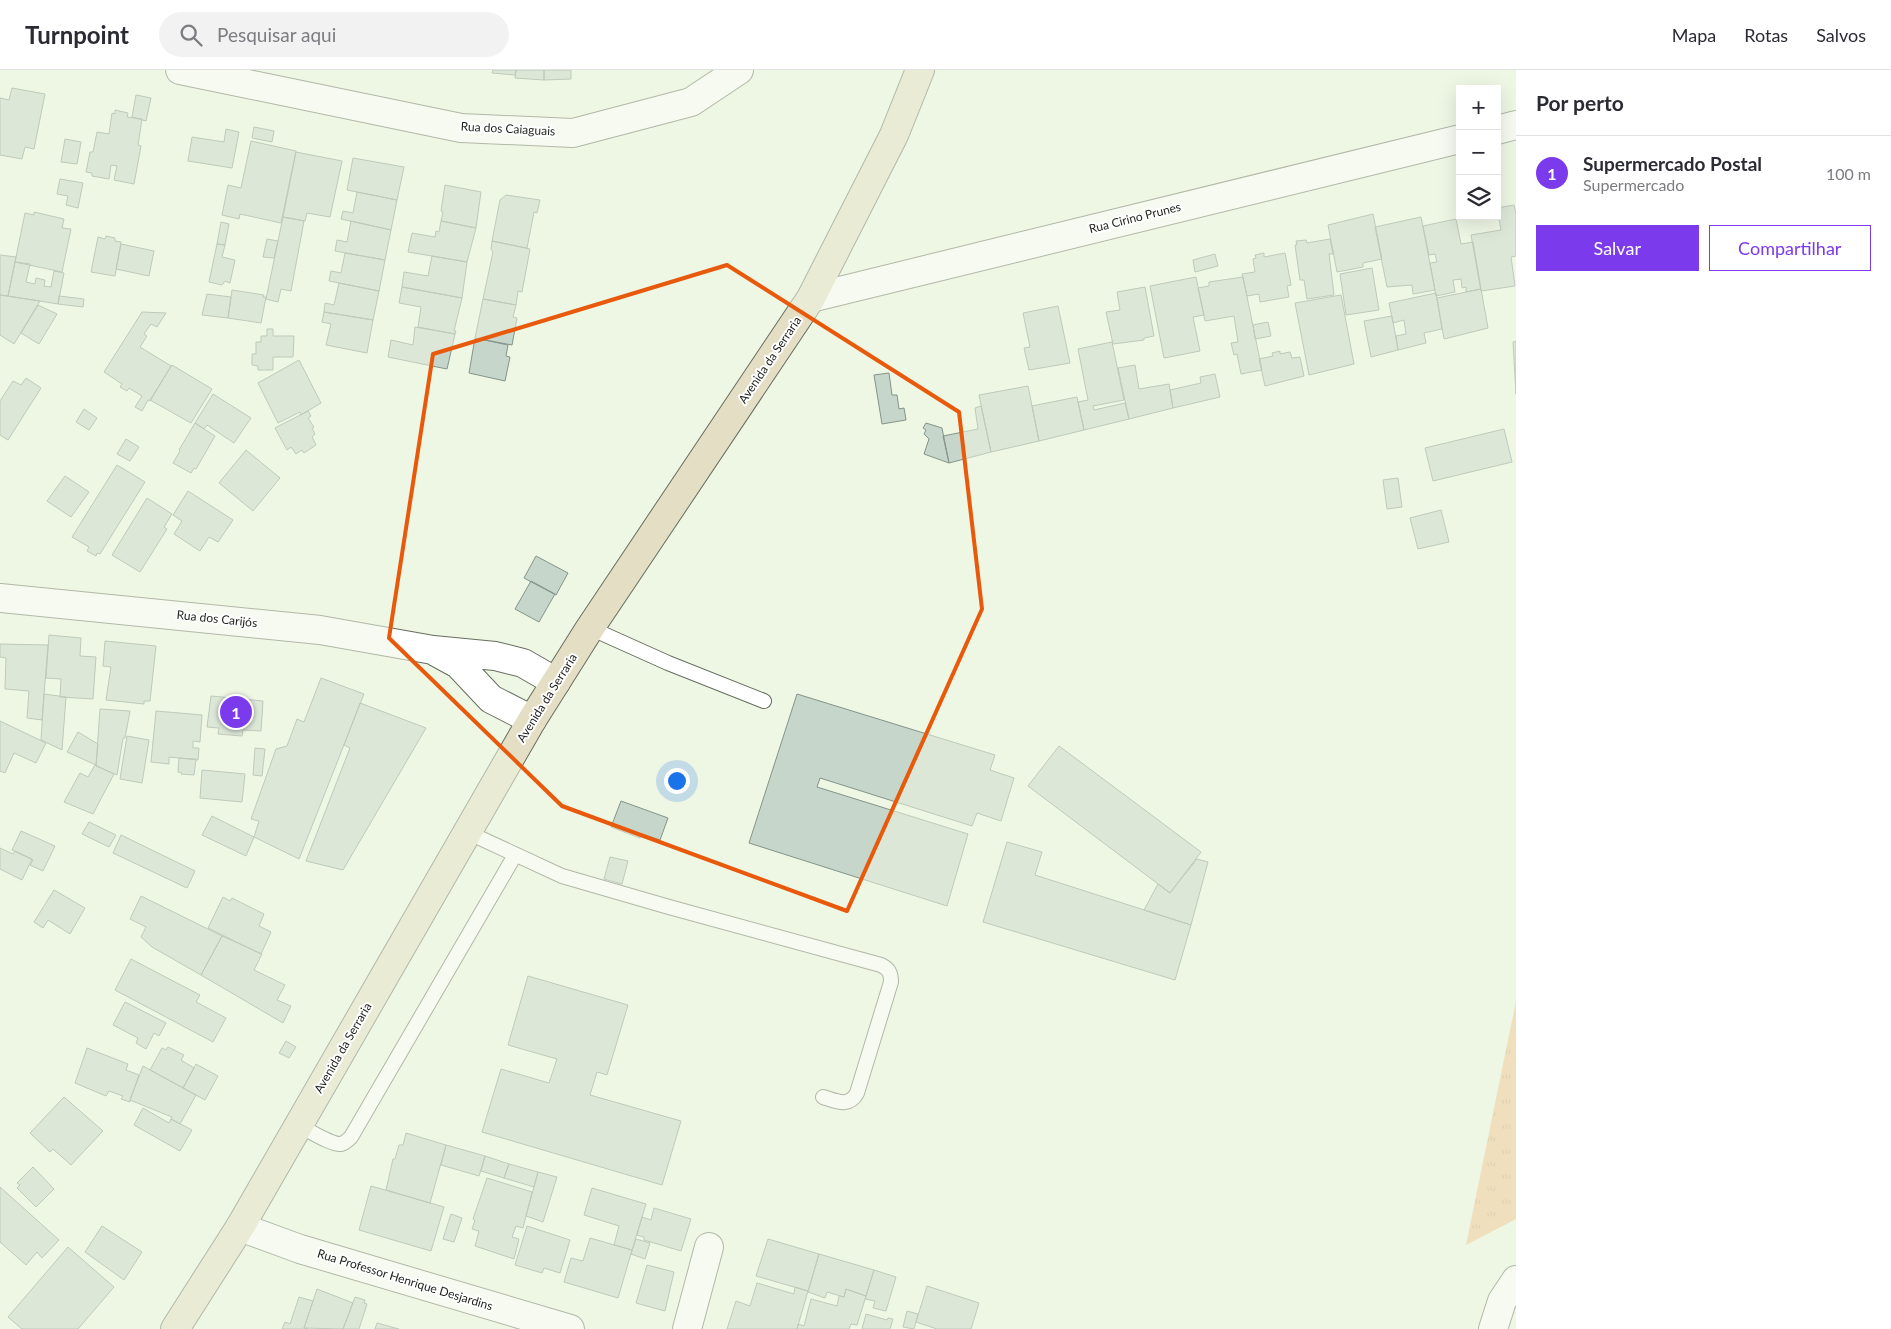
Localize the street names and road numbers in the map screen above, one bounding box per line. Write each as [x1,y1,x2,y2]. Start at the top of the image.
street label: Rua dos Caiaguais [460,119,556,138]
street label: Rua Cirino Prunes [1087,199,1182,236]
street label: Avenida da Serraria [735,313,804,406]
street label: Rua dos Carijós [176,607,258,630]
street label: Avenida da Serraria [513,651,580,745]
street label: Avenida da Serraria [311,1000,375,1096]
street label: Rua Professor Henrique Desjardins [316,1246,495,1313]

